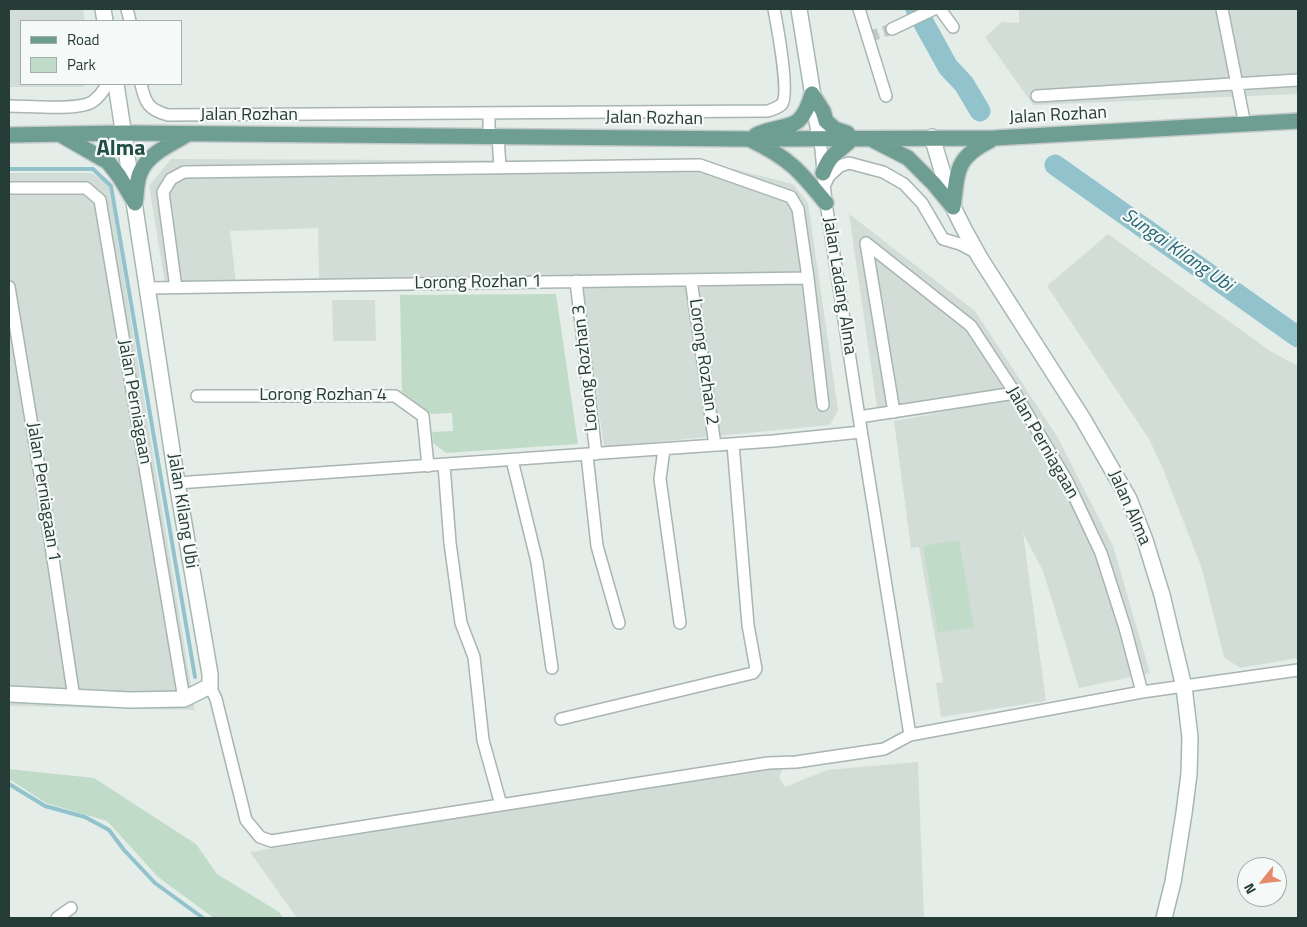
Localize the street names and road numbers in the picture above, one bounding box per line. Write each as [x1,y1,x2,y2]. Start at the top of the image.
street label: Jalan Rozhan [1009,103,1107,129]
street label: Jalan Rozhan [200,105,298,127]
street label: Jalan Rozhan [605,107,703,131]
street label: Jalan Ladang Alma [817,216,861,356]
street label: Lorong Rozhan 1 [414,271,542,295]
street label: Lorong Rozhan 2 [683,297,723,427]
street label: Lorong Rozhan 3 [569,304,603,432]
street label: Jalan Perniagaan [112,338,156,466]
street label: Jalan Perniagaan [1001,383,1083,503]
street label: Lorong Rozhan 4 [259,385,387,407]
street label: Jalan Perniagaan 1 [21,421,65,563]
street label: Jalan Kilang Ubi [162,452,202,570]
street label: Jalan Alma [1103,467,1155,549]

